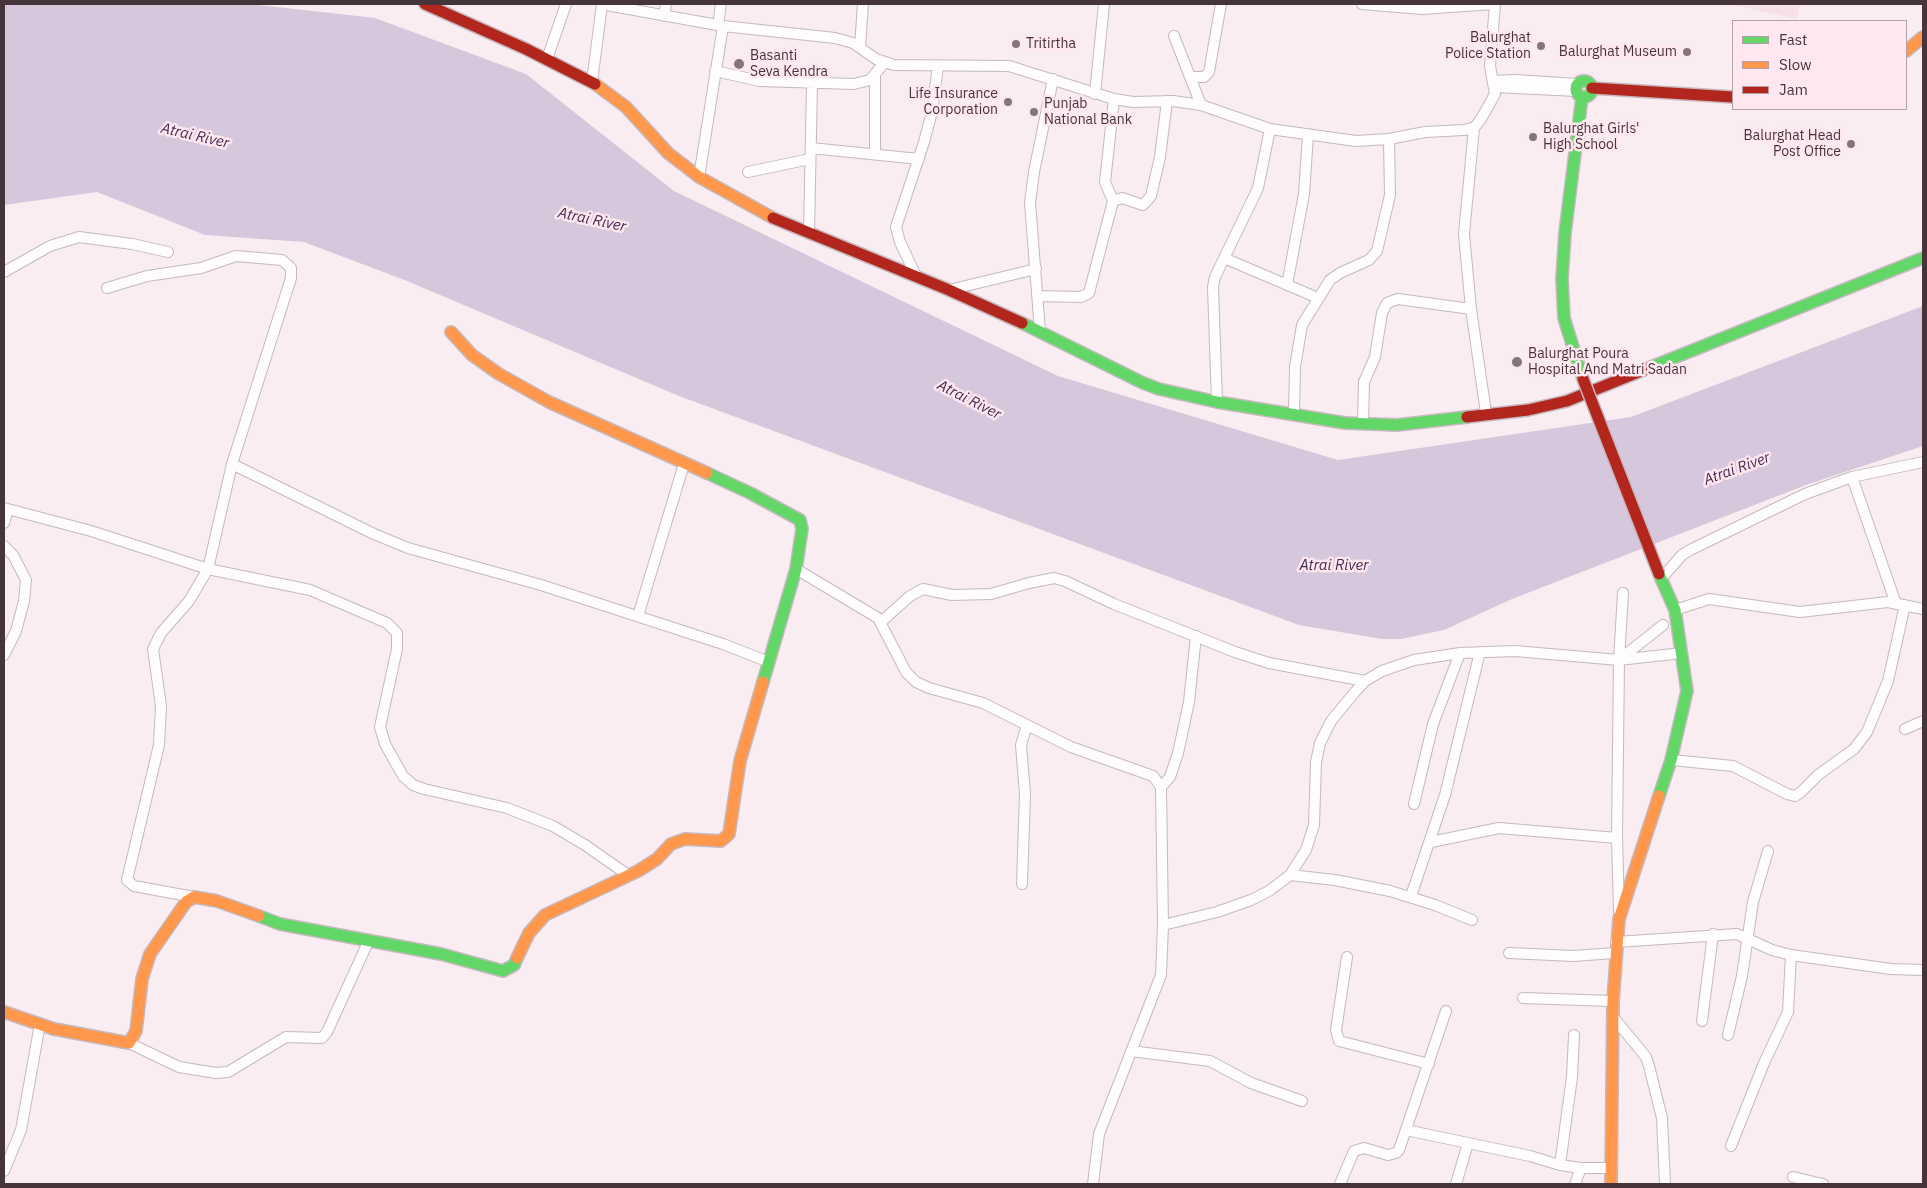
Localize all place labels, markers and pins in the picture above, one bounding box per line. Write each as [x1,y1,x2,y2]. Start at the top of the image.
place label: Balurghat Police Station [1445,30,1531,62]
place label: Tritirtha [1026,36,1076,52]
marker: Tritirtha [1010,38,1022,50]
marker: Balurghat Police Station [1535,40,1547,52]
place label: Balurghat Museum [1559,44,1677,60]
marker: Balurghat Museum [1681,46,1693,58]
place label: Basanti Seva Kendra [750,48,828,80]
marker: Basanti Seva Kendra [732,57,746,71]
place label: Life Insurance Corporation [909,86,998,118]
marker: Life Insurance Corporation [1002,96,1014,108]
place label: Punjab National Bank [1044,96,1132,128]
marker: Punjab National Bank [1028,106,1040,118]
place label: Balurghat Girls' High School [1543,121,1639,154]
place label: Balurghat Head Post Office [1744,128,1841,160]
marker: Balurghat Girls' High School [1527,131,1539,143]
marker: Balurghat Head Post Office [1845,138,1857,150]
place label: Balurghat Poura Hospital And Matri Sadan [1528,346,1687,378]
marker: Balurghat Poura Hospital And Matri Sadan [1510,355,1524,369]

